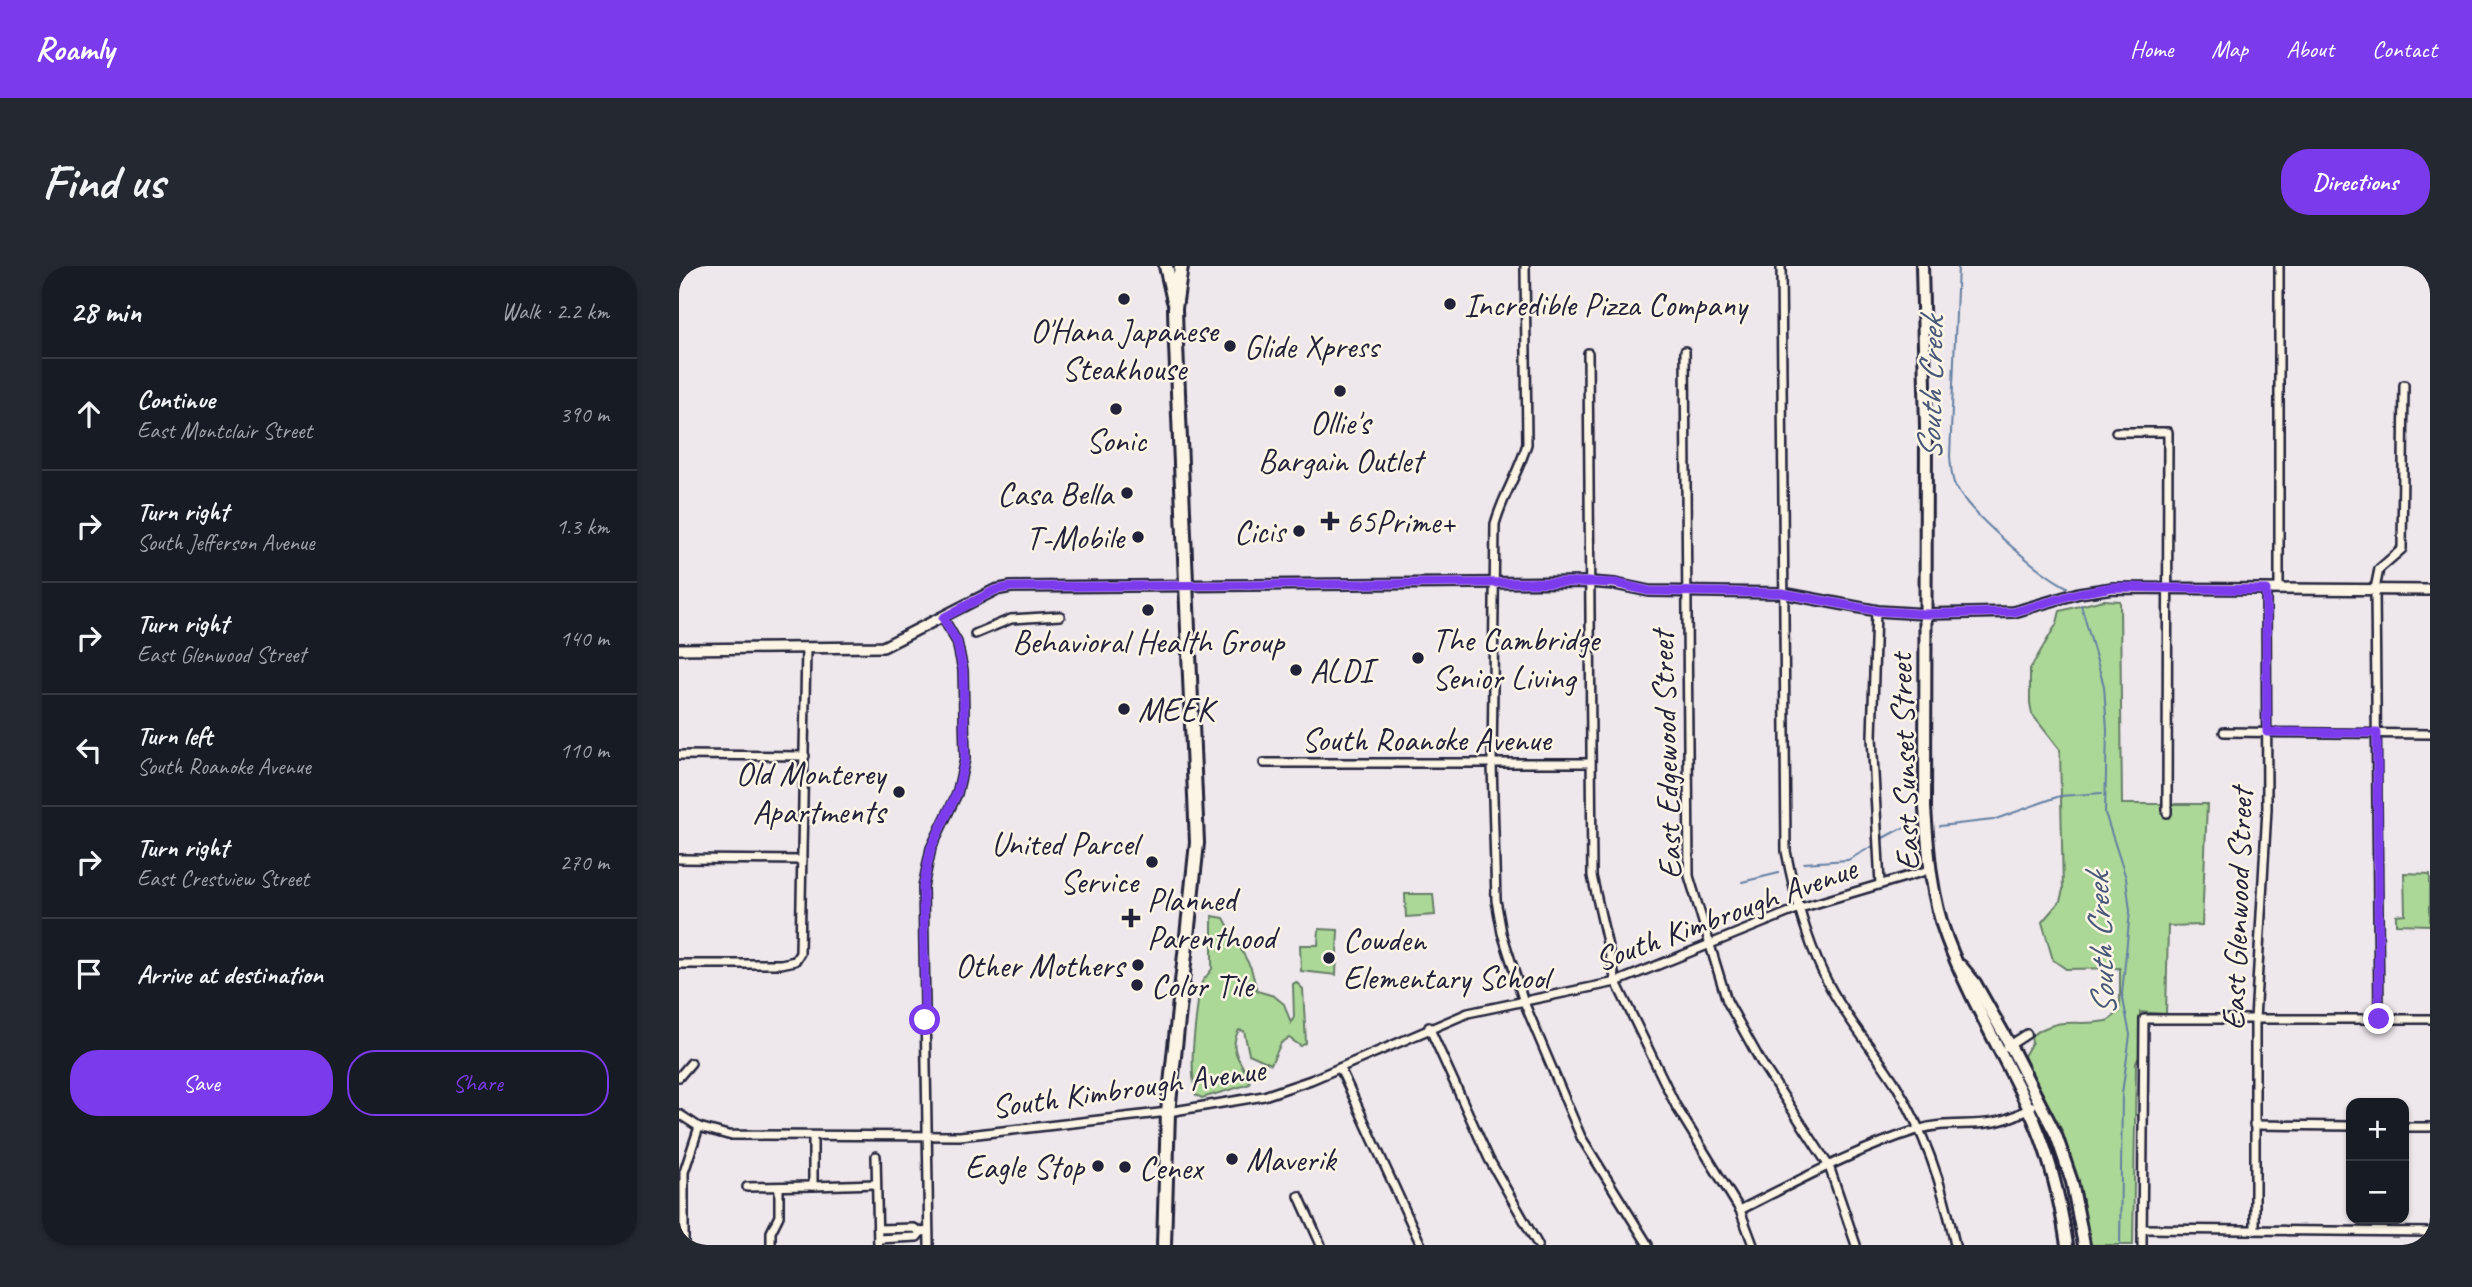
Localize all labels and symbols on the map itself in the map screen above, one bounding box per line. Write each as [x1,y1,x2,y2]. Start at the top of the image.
place label: Incredible Pizza Company [1464,284,1749,326]
marker: O'Hana Japanese Steakhouse [1116,291,1132,307]
marker: Incredible Pizza Company [1442,296,1458,312]
place label: O'Hana Japanese Steakhouse [1030,310,1220,390]
water label: South Creek [1907,311,1954,461]
place label: Glide Xpress [1244,326,1381,368]
marker: Glide Xpress [1222,338,1238,354]
marker: Ollie's Bargain Outlet [1332,383,1348,399]
marker: Sonic [1108,401,1124,417]
place label: Ollie's Bargain Outlet [1258,402,1426,482]
place label: Sonic [1086,420,1147,462]
place label: Casa Bella [997,473,1116,515]
marker: Casa Bella [1119,485,1135,501]
place label: 65Prime+ [1346,501,1456,543]
place label: Cicis [1234,511,1288,553]
marker: 65Prime+ [1320,511,1340,531]
place label: T-Mobile [1026,517,1126,559]
marker: Cicis [1291,523,1307,539]
marker: T-Mobile [1130,529,1146,545]
marker: Behavioral Health Group [1140,602,1156,618]
place label: The Cambridge Senior Living [1432,619,1601,699]
place label: Behavioral Health Group [1012,621,1286,663]
street label: East Edgewood Street [1641,626,1691,880]
place label: ALDI [1310,650,1379,692]
marker: The Cambridge Senior Living [1410,650,1426,666]
street label: East Sunset Street [1879,650,1929,871]
marker: ALDI [1288,662,1304,678]
place label: MEEK [1138,689,1219,731]
marker: MEEK [1116,701,1132,717]
street label: South Roanoke Avenue [1301,719,1553,761]
place label: Old Monterey Apartments [736,753,888,833]
street label: East Glenwood Street [2212,783,2262,1031]
marker: Old Monterey Apartments [891,784,907,800]
place label: United Parcel Service [991,823,1143,903]
street label: South Kimbrough Avenue [1589,846,1864,981]
marker: United Parcel Service [1144,854,1160,870]
water label: South Creek [2074,866,2127,1018]
place label: Planned Parenthood [1147,879,1280,959]
marker: Planned Parenthood [1121,908,1141,928]
place label: Cowden Elementary School [1343,919,1554,999]
place label: Other Mothers [955,945,1127,987]
marker: Cowden Elementary School [1321,950,1337,966]
marker: Other Mothers [1130,957,1146,973]
place label: Color Tile [1151,965,1255,1007]
marker: Color Tile [1129,977,1145,993]
route end [2363,1003,2394,1034]
route start [909,1004,940,1035]
street label: South Kimbrough Avenue [989,1048,1270,1128]
place label: Maverik [1246,1139,1337,1181]
place label: Eagle Stop [965,1146,1086,1188]
place label: Cenex [1139,1147,1205,1189]
marker: Maverik [1224,1151,1240,1167]
marker: Eagle Stop [1090,1158,1106,1174]
marker: Cenex [1117,1159,1133,1175]

